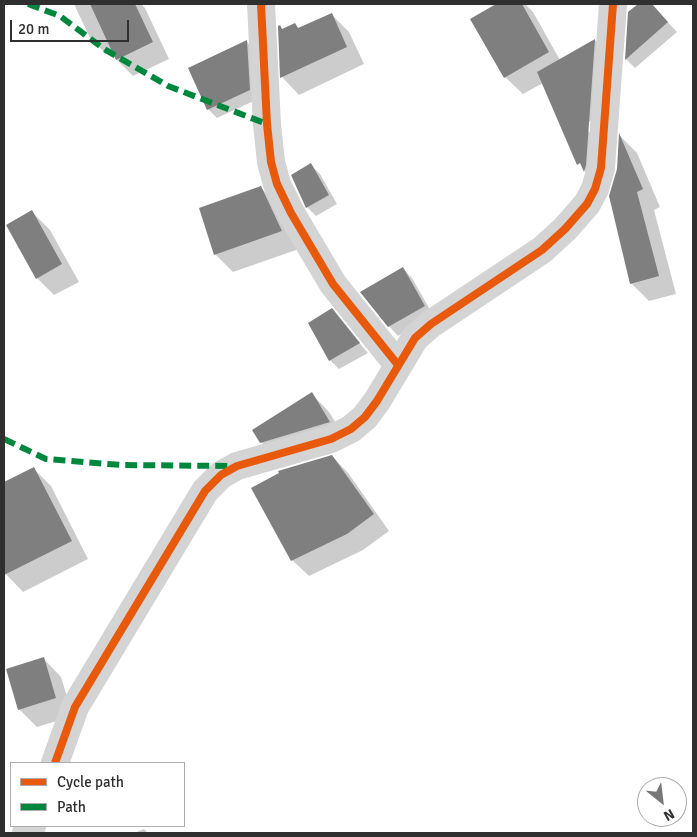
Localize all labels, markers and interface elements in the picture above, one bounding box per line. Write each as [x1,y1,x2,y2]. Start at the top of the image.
scale bar [12,10,131,42]
text: 20 m [18,20,49,38]
legend [10,762,185,827]
text: Cycle path [57,773,124,791]
north arrow [637,777,687,827]
text: Path [57,798,86,816]
text: N [661,805,677,824]

